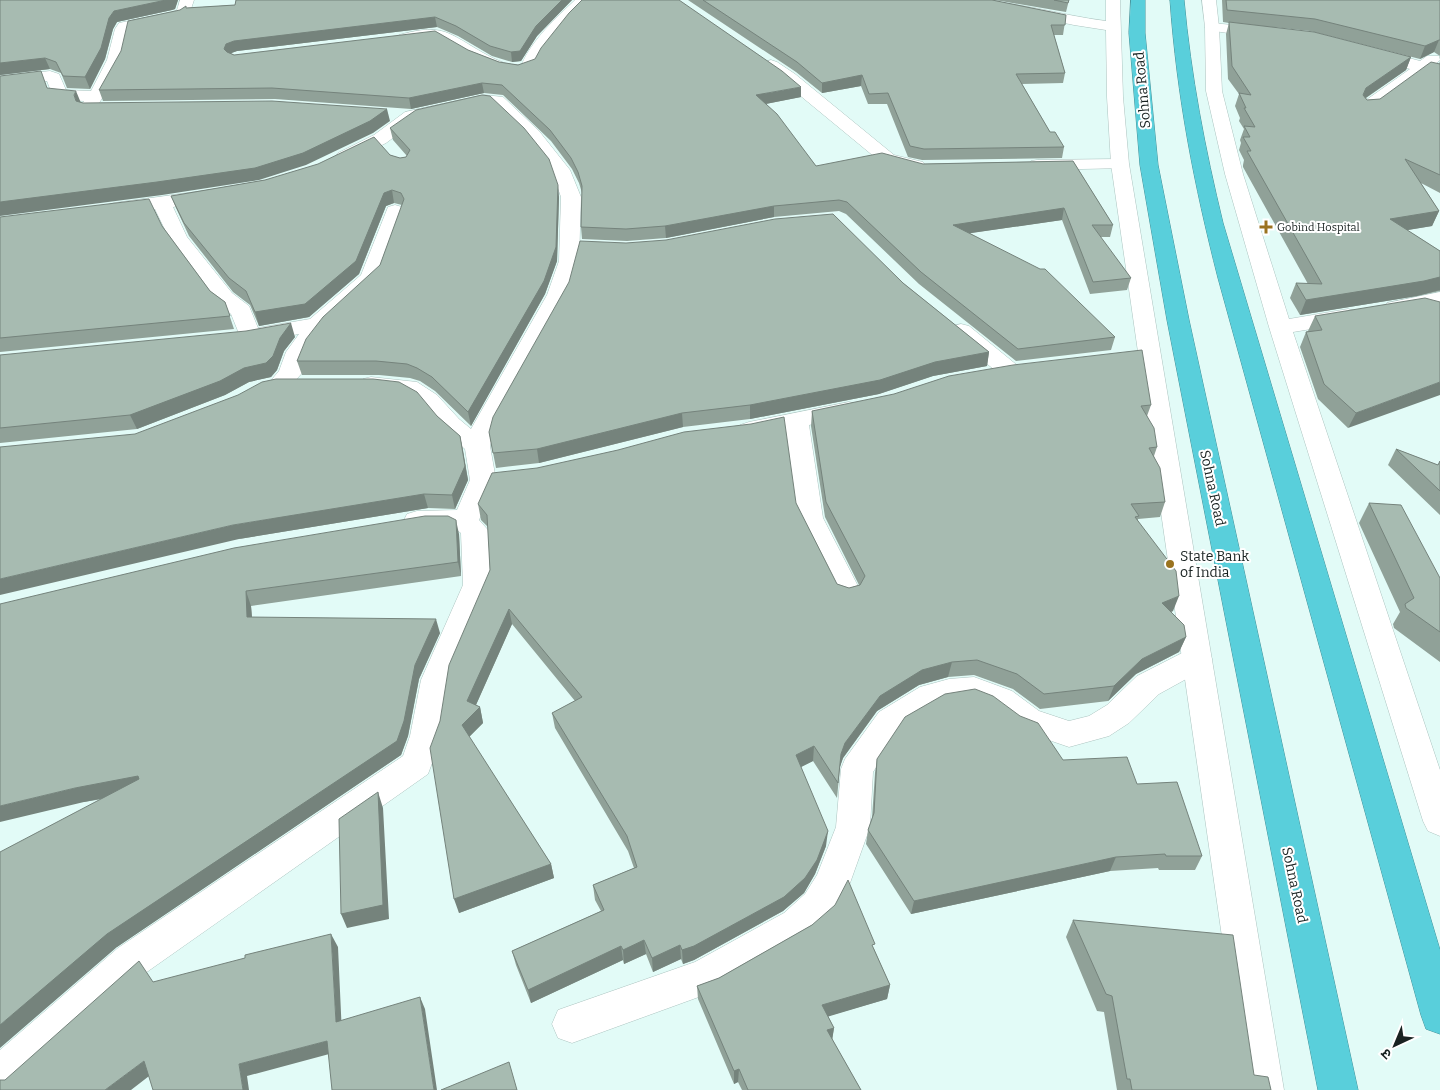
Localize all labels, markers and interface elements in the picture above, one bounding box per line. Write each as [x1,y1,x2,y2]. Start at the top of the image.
street label: Sohna Road [1131,51,1154,129]
marker: Gobind Hospital [1259,220,1273,234]
place label: Gobind Hospital [1277,221,1360,234]
street label: Sohna Road [1196,449,1229,528]
place label: State Bank of India [1180,548,1249,581]
marker: State Bank of India [1164,558,1176,570]
street label: Sohna Road [1278,846,1311,925]
north arrow [1370,1020,1420,1070]
text: उ [1377,1044,1395,1063]

